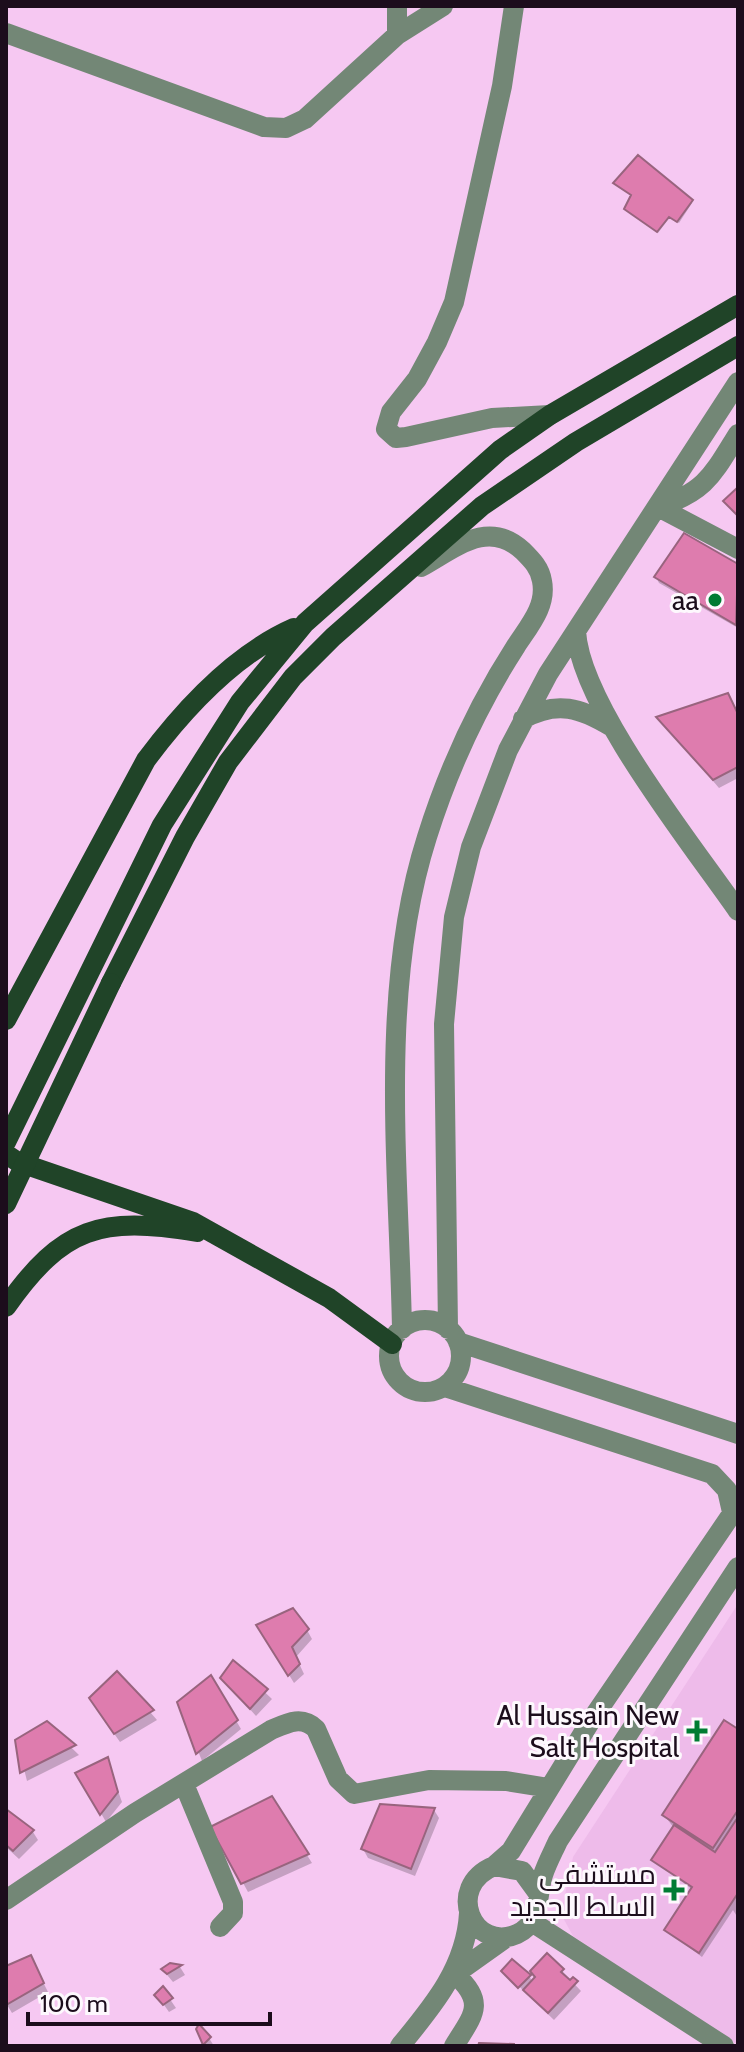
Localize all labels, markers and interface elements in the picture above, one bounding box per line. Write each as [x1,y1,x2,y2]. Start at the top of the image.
place label: aa [672,583,700,617]
marker: aa [706,591,724,609]
place label: Al Hussain New Salt Hospital [496,1698,679,1764]
marker: Al Hussain New Salt Hospital [686,1720,708,1742]
place label: مستشفى السلط الجديد [510,1857,656,1923]
marker: مستشفى السلط الجديد [663,1879,685,1901]
scale bar [28,1976,270,2026]
text: 100 m [40,1989,108,2018]

